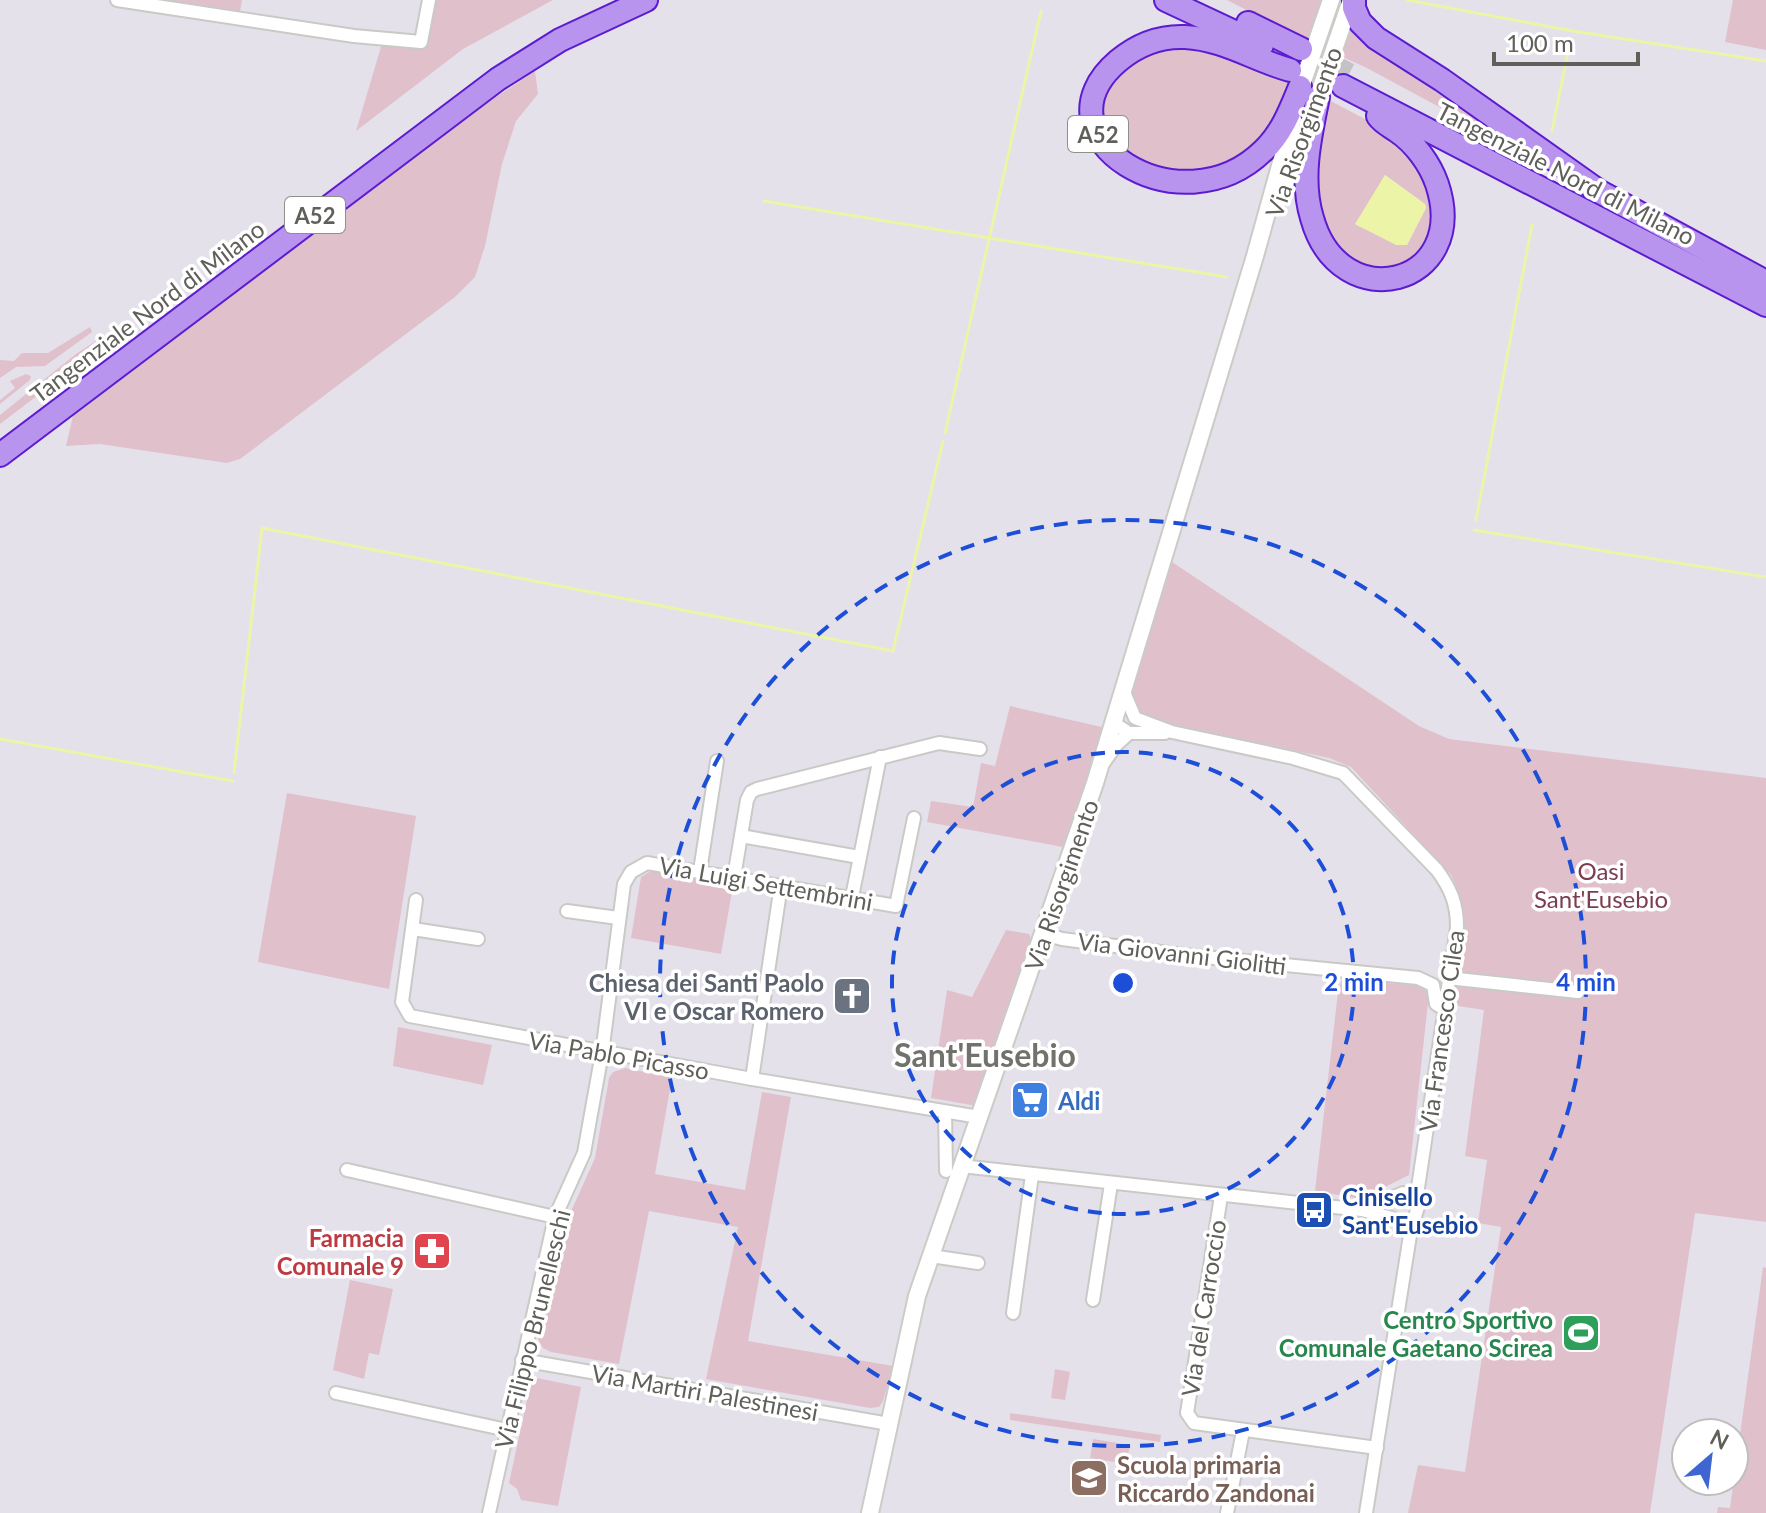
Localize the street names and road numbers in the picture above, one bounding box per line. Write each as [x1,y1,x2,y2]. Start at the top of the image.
street label: Via Risorgimento [1259,43,1347,221]
street label: Tangenziale Nord di Milano [1432,95,1700,251]
road number: A52 [1068,116,1128,152]
road number: A52 [285,197,345,233]
street label: Tangenziale Nord di Milano [24,214,270,408]
street label: Via Risorgimento [1018,796,1104,974]
street label: Via Luigi Settembrini [657,850,875,916]
street label: Via Giovanni Giolitti [1076,926,1288,980]
street label: Via Francesco Cilea [1412,928,1470,1134]
street label: Via Pablo Picasso [526,1025,712,1085]
street label: Via Filippo Brunelleschi [488,1206,576,1452]
street label: Via del Carroccio [1175,1218,1231,1398]
street label: Via Martiri Palestinesi [589,1358,821,1426]

